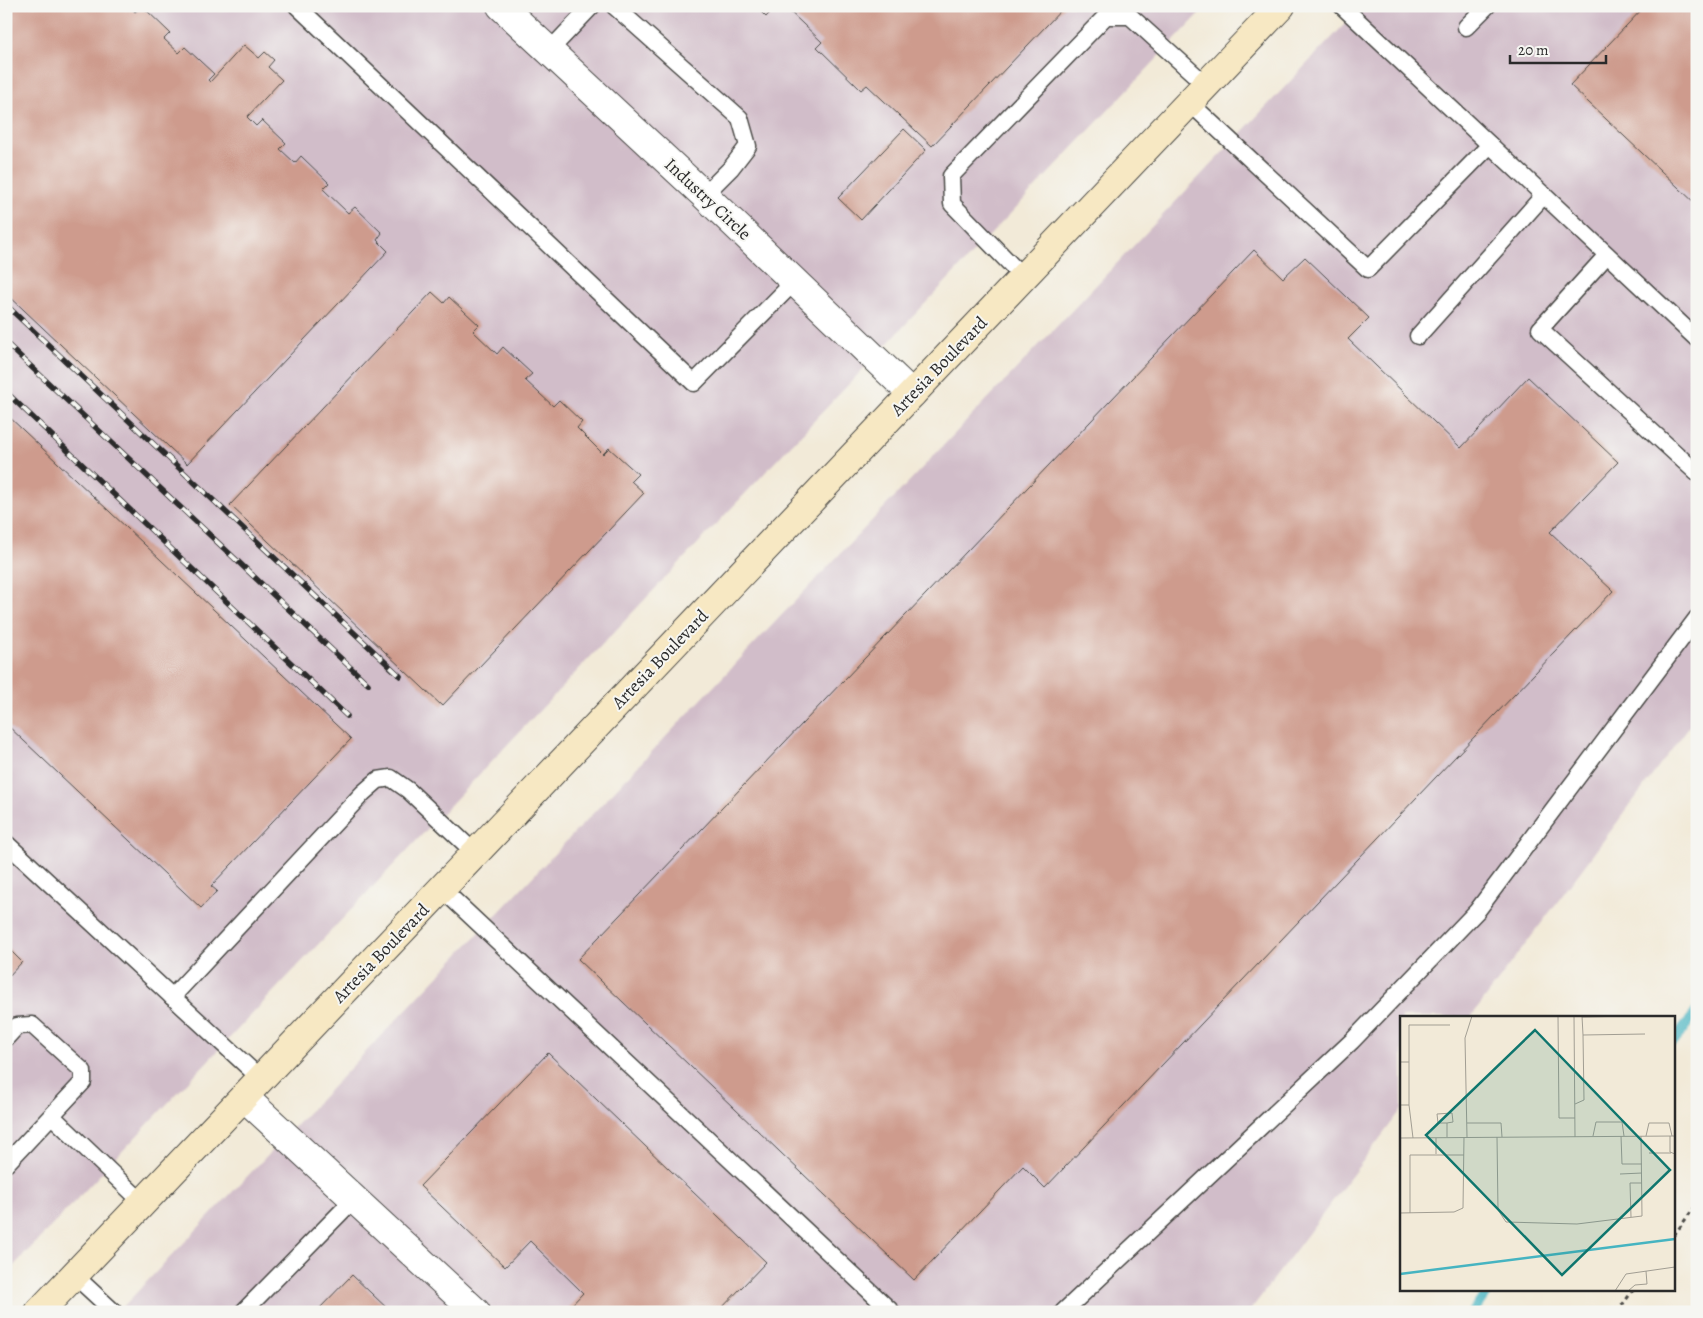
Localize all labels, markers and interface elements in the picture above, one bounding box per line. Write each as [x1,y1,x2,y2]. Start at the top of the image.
scale bar [1510,32,1607,64]
text: 20 m [1518,40,1549,60]
street label: Industry Circle [659,153,757,245]
street label: Artesia Boulevard [885,311,993,422]
street label: Artesia Boulevard [606,604,714,715]
street label: Artesia Boulevard [327,898,435,1009]
inset map [1400,1016,1676,1290]

